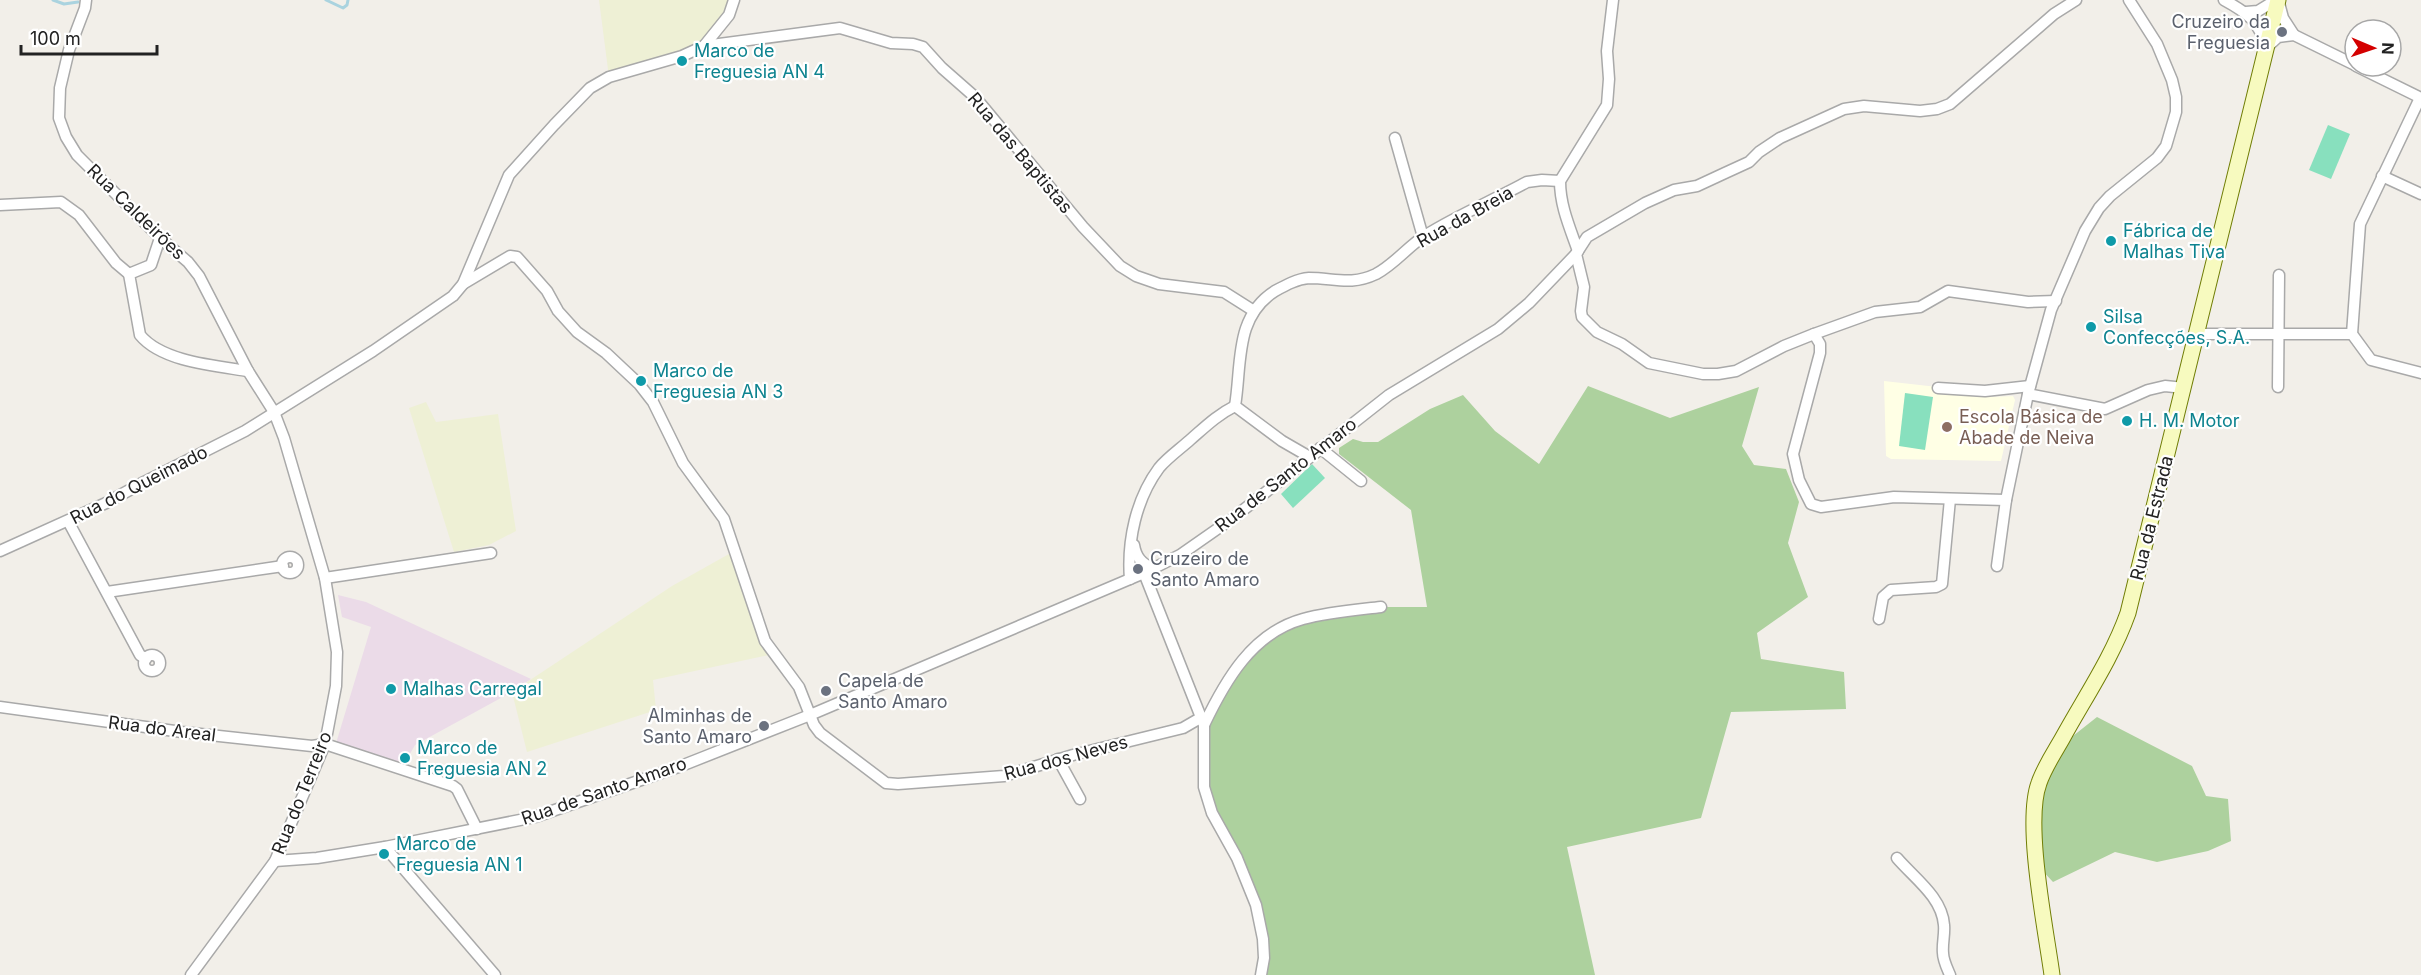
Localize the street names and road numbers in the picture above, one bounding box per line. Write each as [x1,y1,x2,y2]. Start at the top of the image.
street label: Rua das Baptistas [964,88,1077,217]
street label: Rua Caldeirões [83,160,190,264]
street label: Rua da Breia [1413,181,1517,252]
street label: Rua de Santo Amaro [1211,413,1360,536]
street label: Rua do Queimado [67,441,211,528]
street label: Rua da Estrada [2126,453,2177,582]
street label: Rua do Areal [107,711,217,746]
street label: Rua do Terreiro [267,728,336,857]
street label: Rua dos Neves [1002,731,1130,784]
street label: Rua de Santo Amaro [518,752,689,829]

